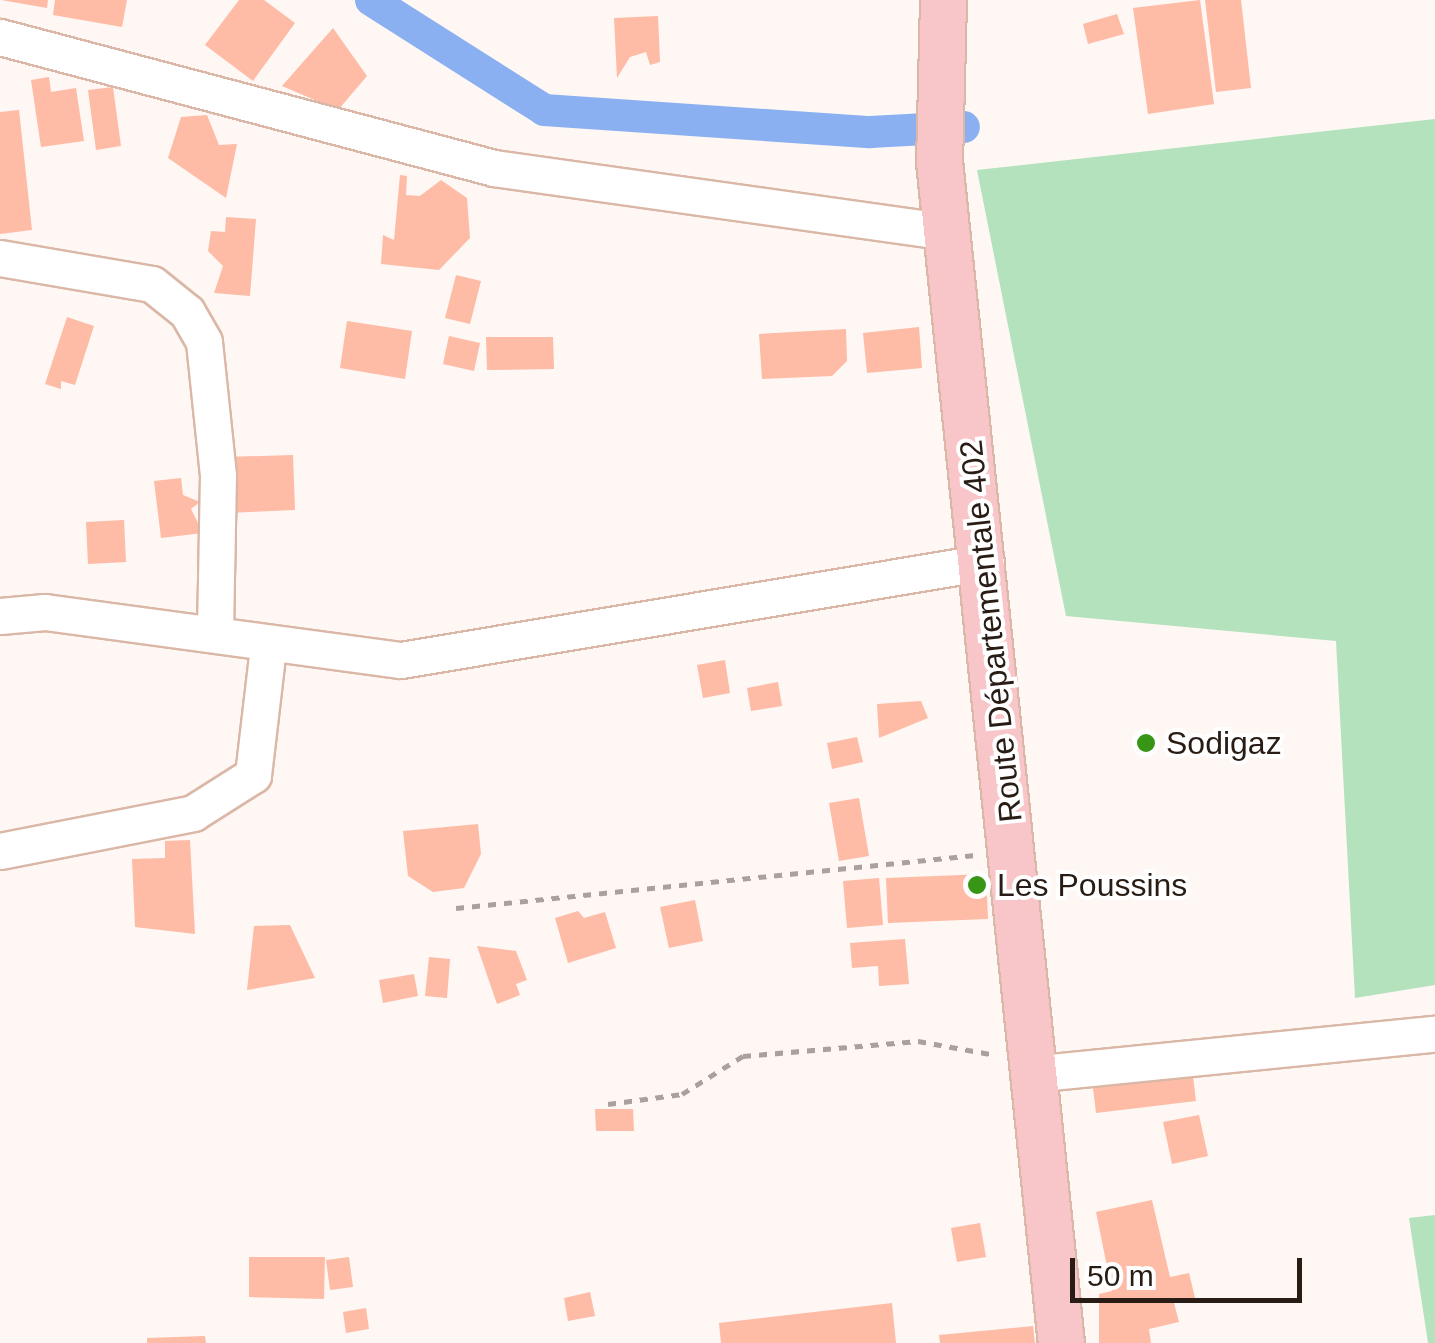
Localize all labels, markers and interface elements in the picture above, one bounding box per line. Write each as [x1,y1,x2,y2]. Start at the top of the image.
street label: Route Départementale 402 [952,438,1030,824]
place label: Sodigaz [1166,724,1282,762]
marker: Sodigaz [1135,732,1157,754]
place label: Les Poussins [997,866,1187,904]
marker: Les Poussins [966,874,988,896]
scale bar [1075,1238,1308,1300]
text: 50 m [1087,1259,1154,1292]

